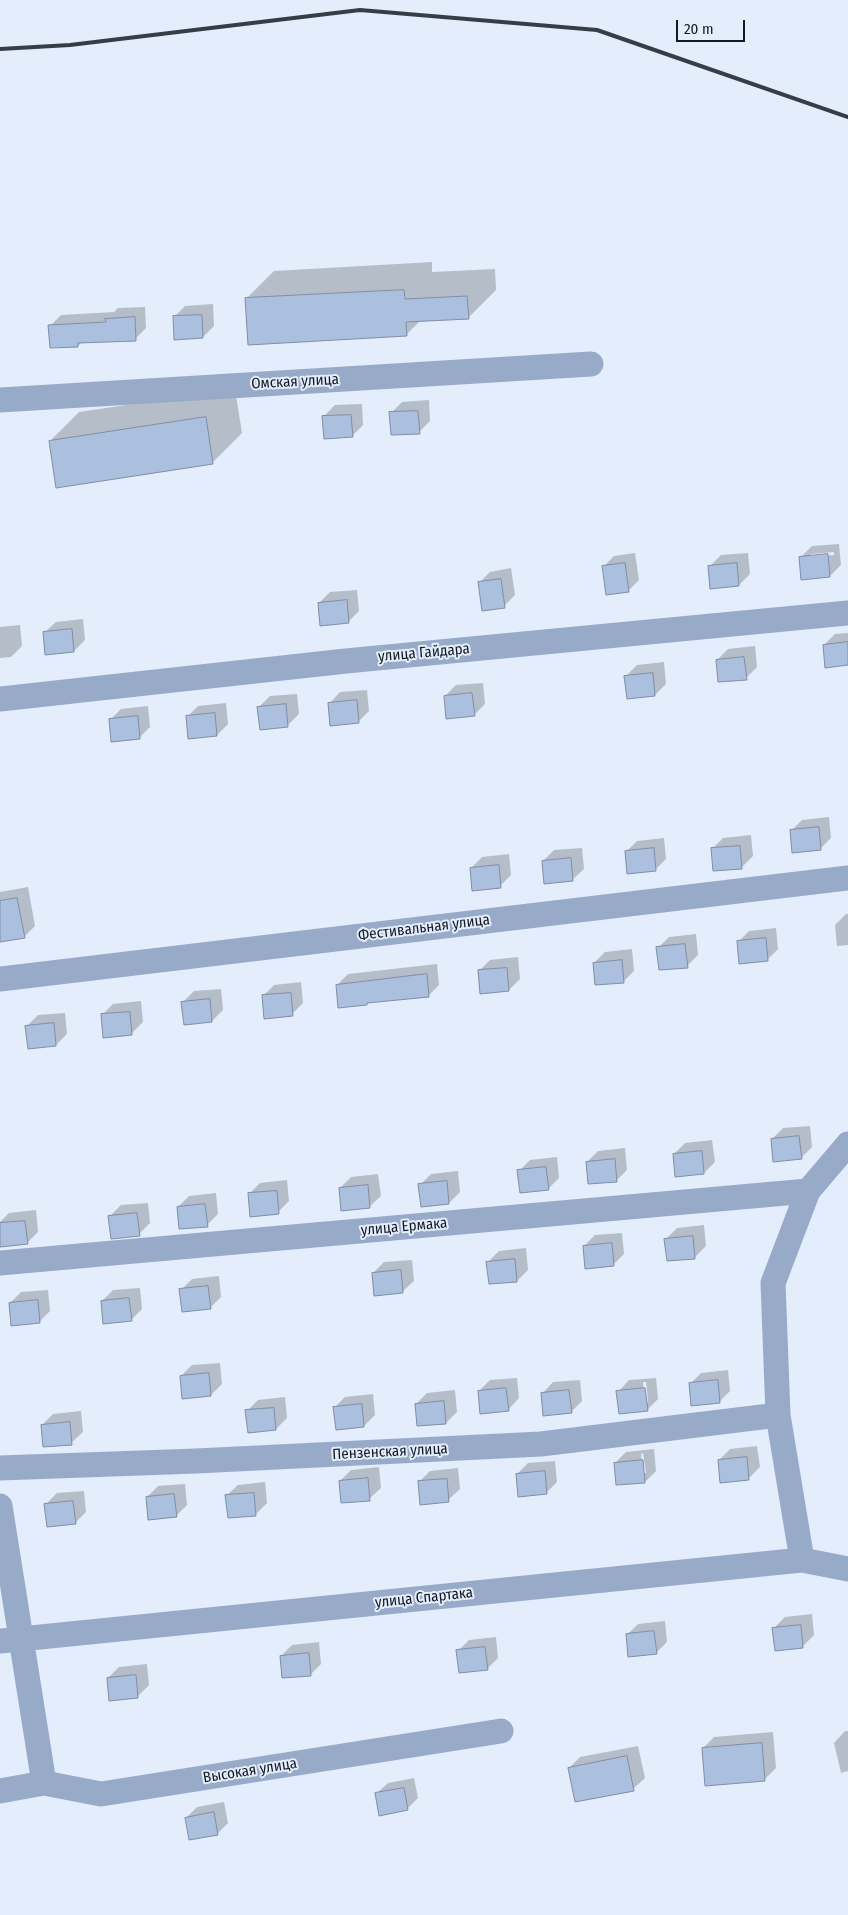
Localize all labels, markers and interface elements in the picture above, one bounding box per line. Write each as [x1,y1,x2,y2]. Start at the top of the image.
scale bar [678,10,747,42]
text: 20 m [684,20,714,38]
street label: Омская улица [251,371,339,393]
street label: улица Гайдара [377,640,471,666]
street label: Фестивальная улица [357,911,491,945]
street label: улица Ермака [360,1214,448,1240]
street label: Пензенская улица [332,1440,448,1464]
street label: улица Спартака [374,1584,474,1612]
street label: Высокая улица [202,1755,298,1787]

